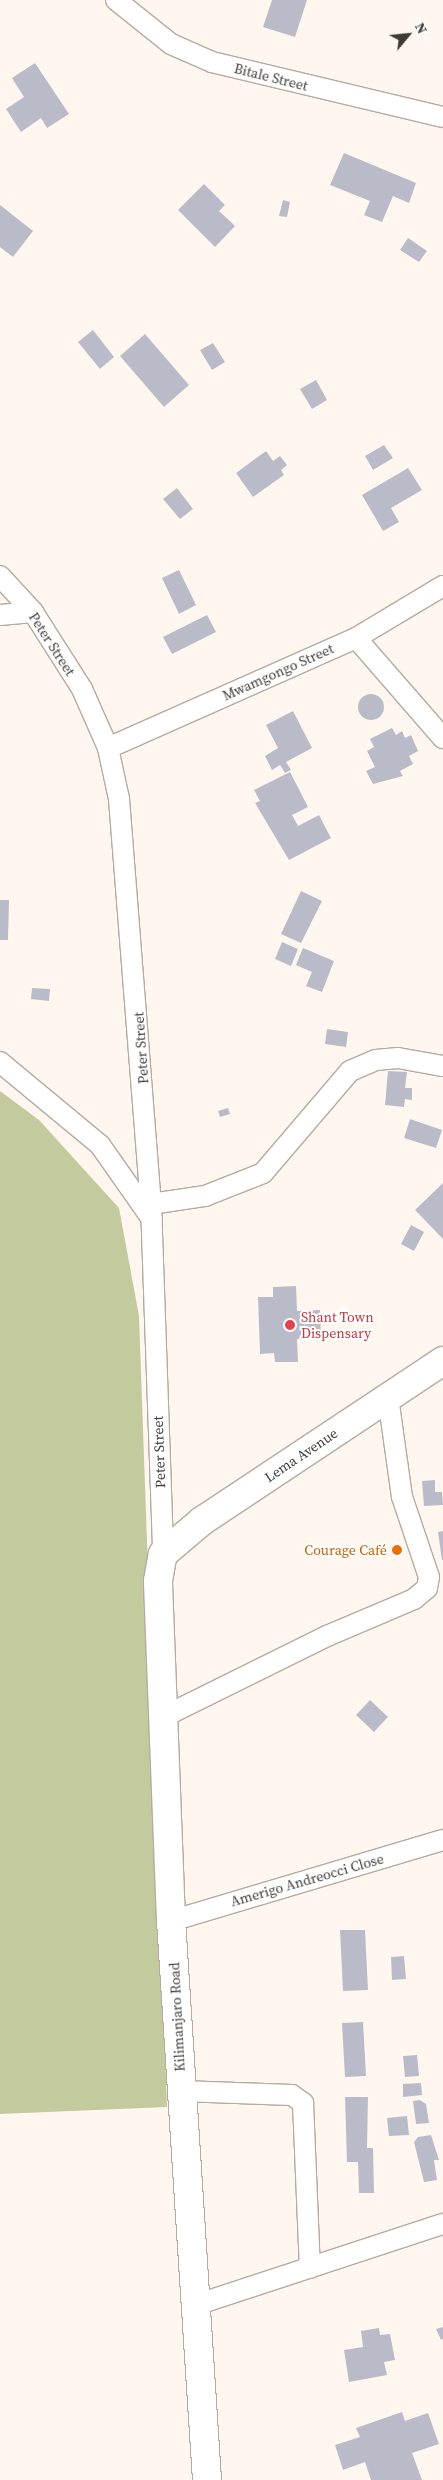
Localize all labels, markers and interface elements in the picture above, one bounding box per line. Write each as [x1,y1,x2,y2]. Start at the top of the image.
north arrow [383,10,433,60]
text: N [410,19,432,37]
street label: Bitale Street [232,60,310,94]
street label: Peter Street [25,609,79,679]
street label: Mwamgongo Street [220,640,336,704]
street label: Peter Street [130,1011,152,1085]
place label: Shant Town Dispensary [301,1309,374,1341]
marker: Shant Town Dispensary [283,1318,297,1332]
street label: Peter Street [149,1416,169,1488]
street label: Lema Avenue [261,1424,341,1486]
place label: Courage Café [304,1542,387,1558]
marker: Courage Café [391,1544,403,1556]
street label: Amerigo Andreocci Close [228,1850,386,1910]
street label: Kilimanjaro Road [166,1962,188,2072]

